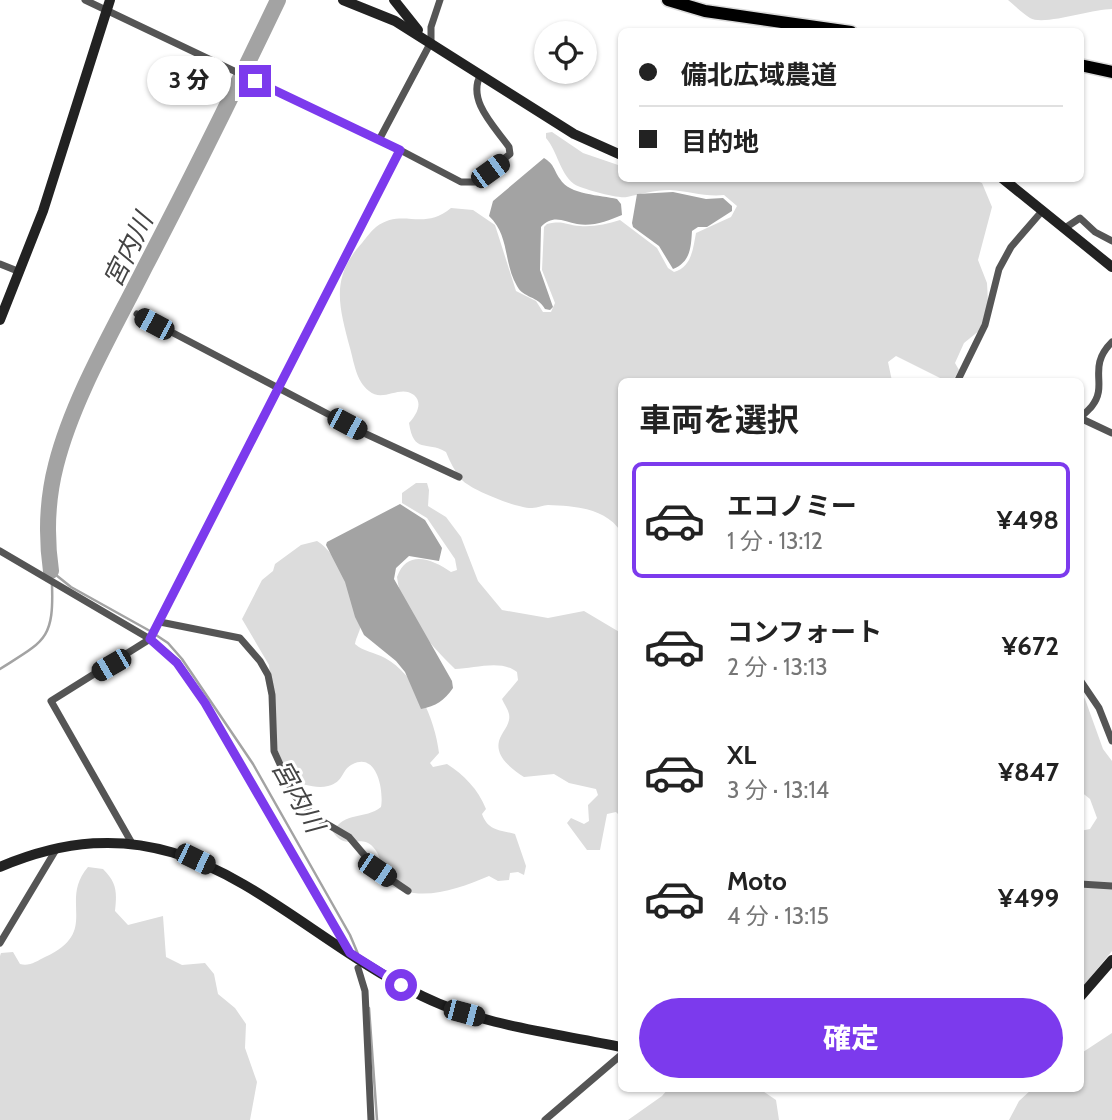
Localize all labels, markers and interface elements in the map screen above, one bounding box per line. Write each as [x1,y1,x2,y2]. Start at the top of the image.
map controls [534,21,597,84]
button: locate [534,21,597,84]
callout: 3 分 [146,56,230,106]
text: 備北広域農道 [681,59,837,91]
route end [239,65,271,97]
text: 3 分 [169,66,209,94]
text: 目的地 [681,126,759,158]
car [467,150,514,192]
water label: 宮内川 [97,205,161,292]
car [131,305,178,343]
text: 車両を選択 [639,400,799,439]
car [324,405,371,443]
icon: car [643,489,706,552]
text: エコノミー [727,490,857,522]
text: ¥498 [997,504,1059,536]
text: 1 分 · 13:12 [727,527,823,555]
icon: car [643,615,706,678]
text: コンフォート [727,616,882,648]
text: ¥672 [1002,630,1059,662]
car [88,645,135,685]
text: 2 分 · 13:13 [727,653,828,681]
text: XL [727,739,756,771]
icon: car [643,741,706,804]
water label: 宮内川 [265,754,332,840]
text: ¥847 [998,756,1059,788]
text: 3 分 · 13:14 [727,776,829,804]
car [172,840,219,878]
car [354,850,401,890]
text: Moto [727,865,787,897]
icon: car [643,867,706,930]
text: ¥499 [998,882,1059,914]
text: 4 分 · 13:15 [727,902,829,930]
route start [385,969,417,1001]
car [441,997,488,1029]
button: 確定 [639,998,1063,1078]

